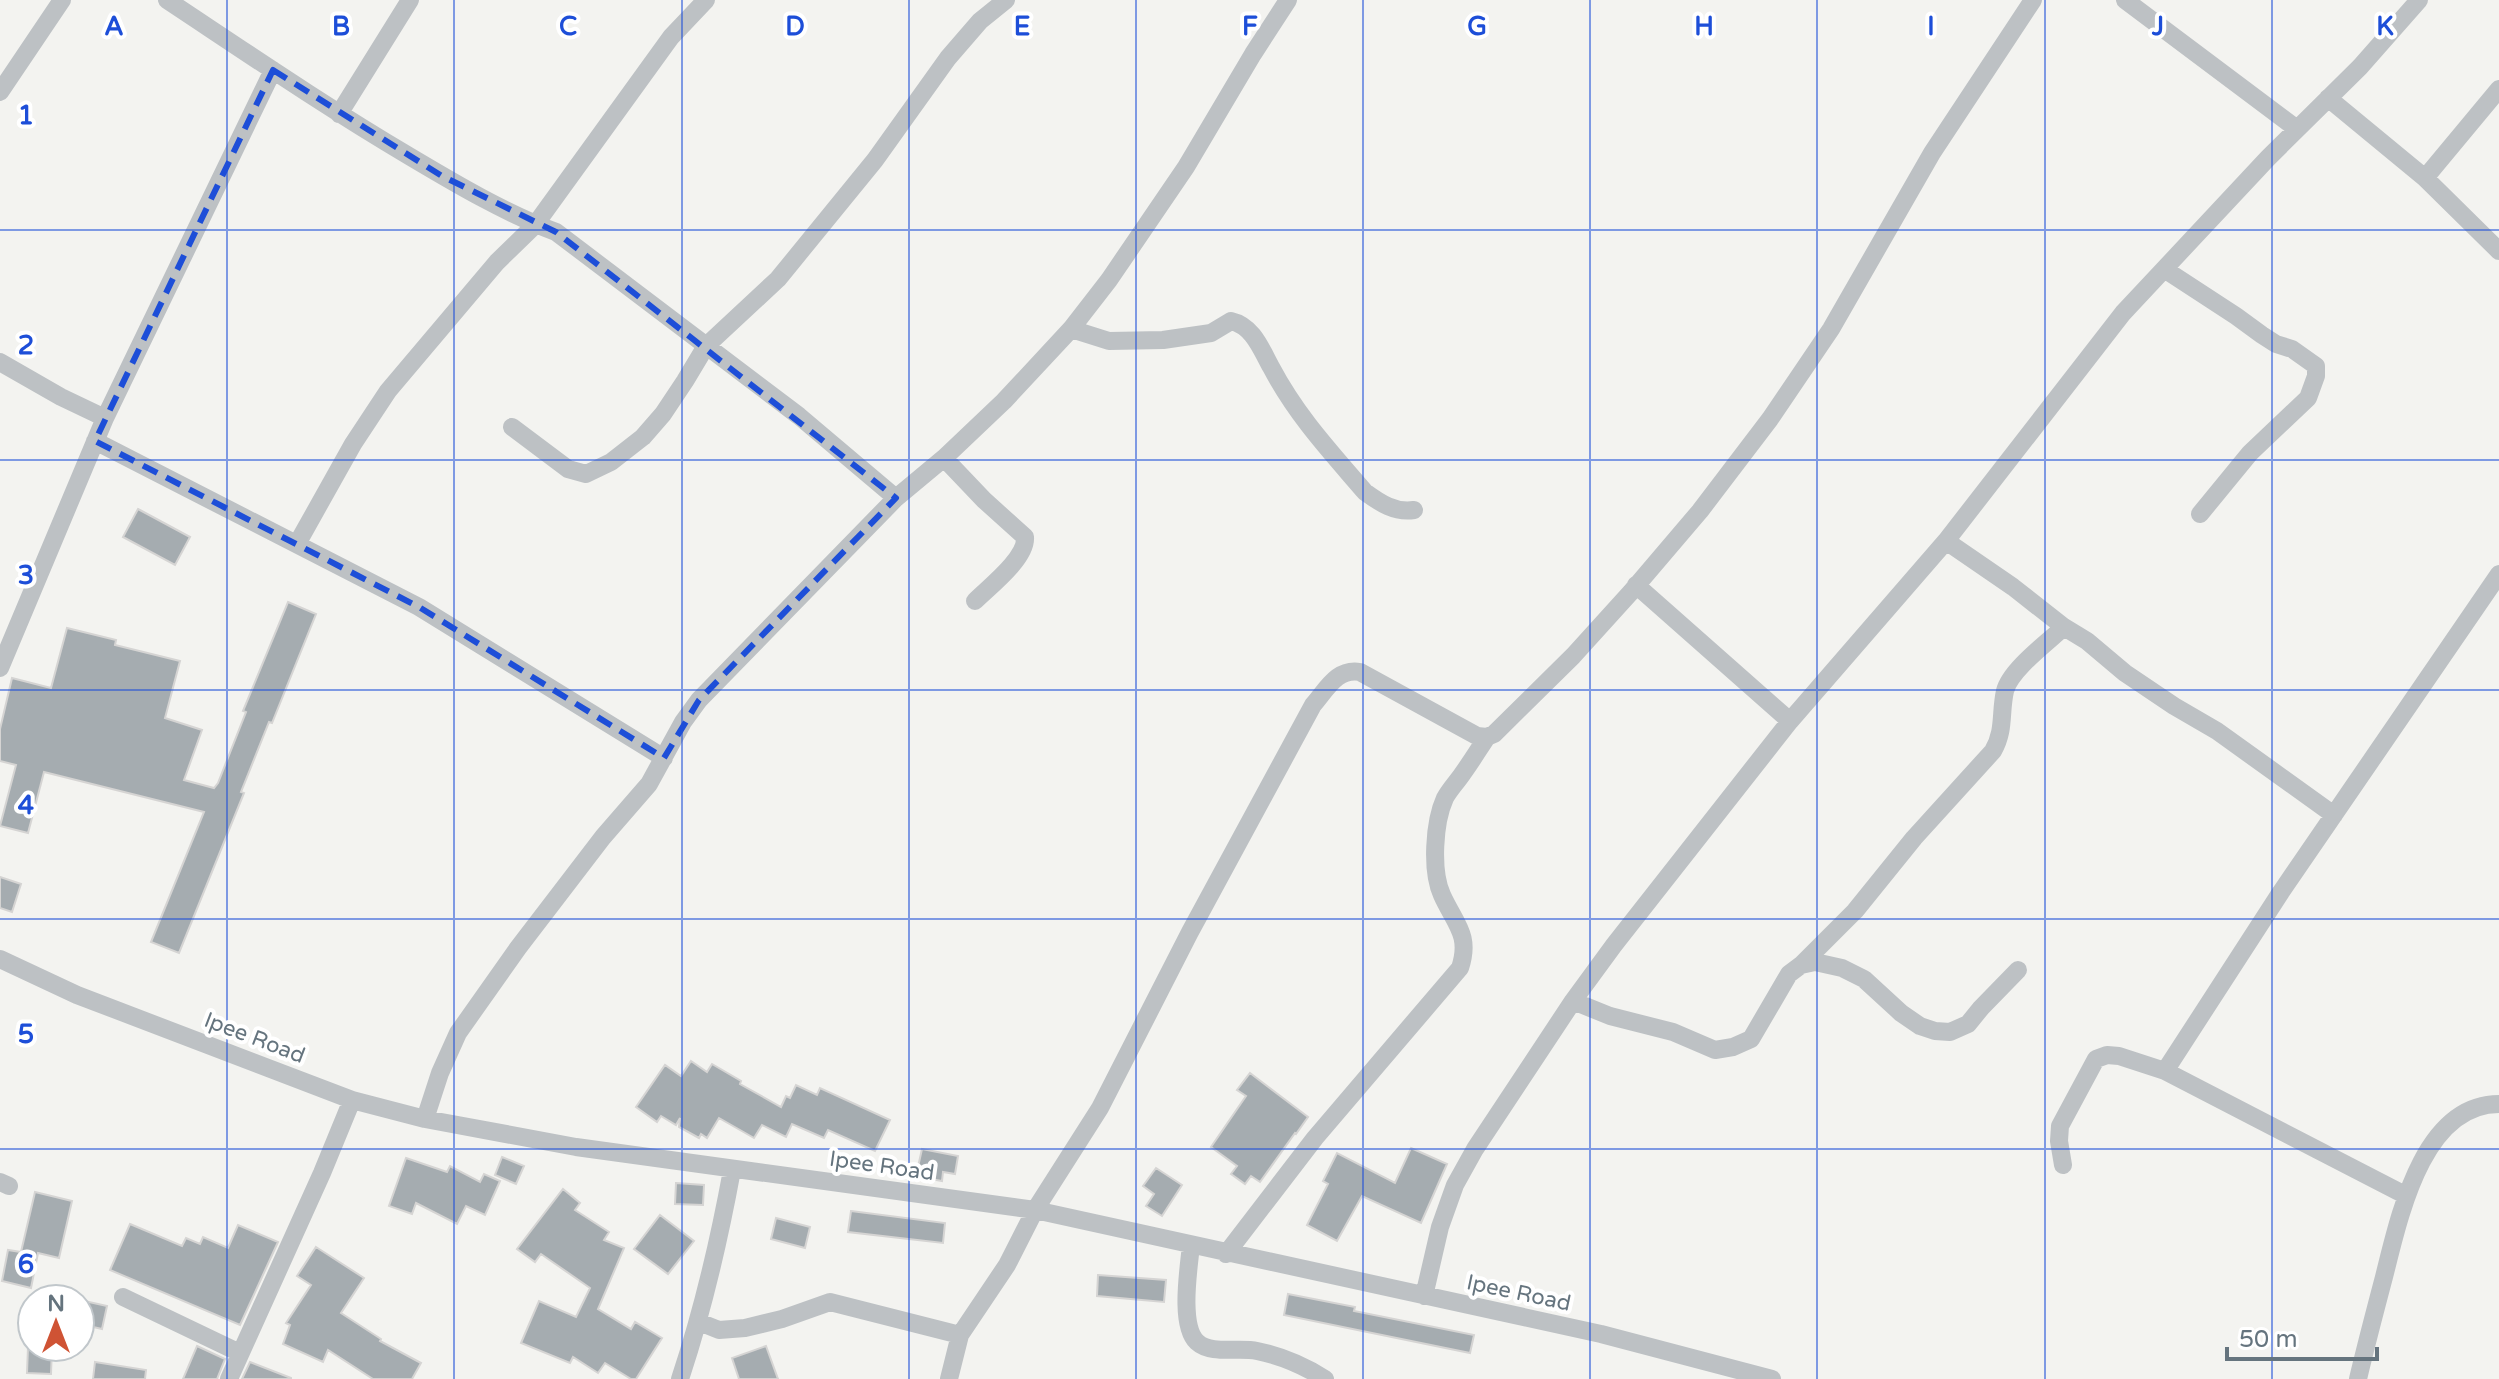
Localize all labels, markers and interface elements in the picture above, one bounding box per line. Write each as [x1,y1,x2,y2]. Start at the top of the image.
text: A [104,11,124,42]
text: B [332,11,350,42]
text: C [559,11,577,42]
text: D [785,11,805,42]
text: E [1014,11,1030,42]
text: F [1242,11,1258,42]
text: G [1467,11,1487,42]
text: H [1694,11,1714,42]
text: I [1927,11,1935,42]
text: J [2151,11,2164,42]
text: K [2376,11,2394,42]
text: 1 [18,100,34,131]
text: 2 [18,330,34,361]
text: 3 [18,560,34,591]
text: 4 [18,790,34,821]
street label: Ipee Road [201,1007,309,1069]
text: 5 [18,1019,34,1050]
street label: Ipee Road [828,1146,936,1186]
text: 6 [18,1249,34,1280]
street label: Ipee Road [1464,1269,1573,1317]
north arrow [16,1283,96,1363]
text: N [47,1291,65,1317]
scale bar [2227,1311,2377,1361]
text: 50 m [2239,1325,2297,1354]

